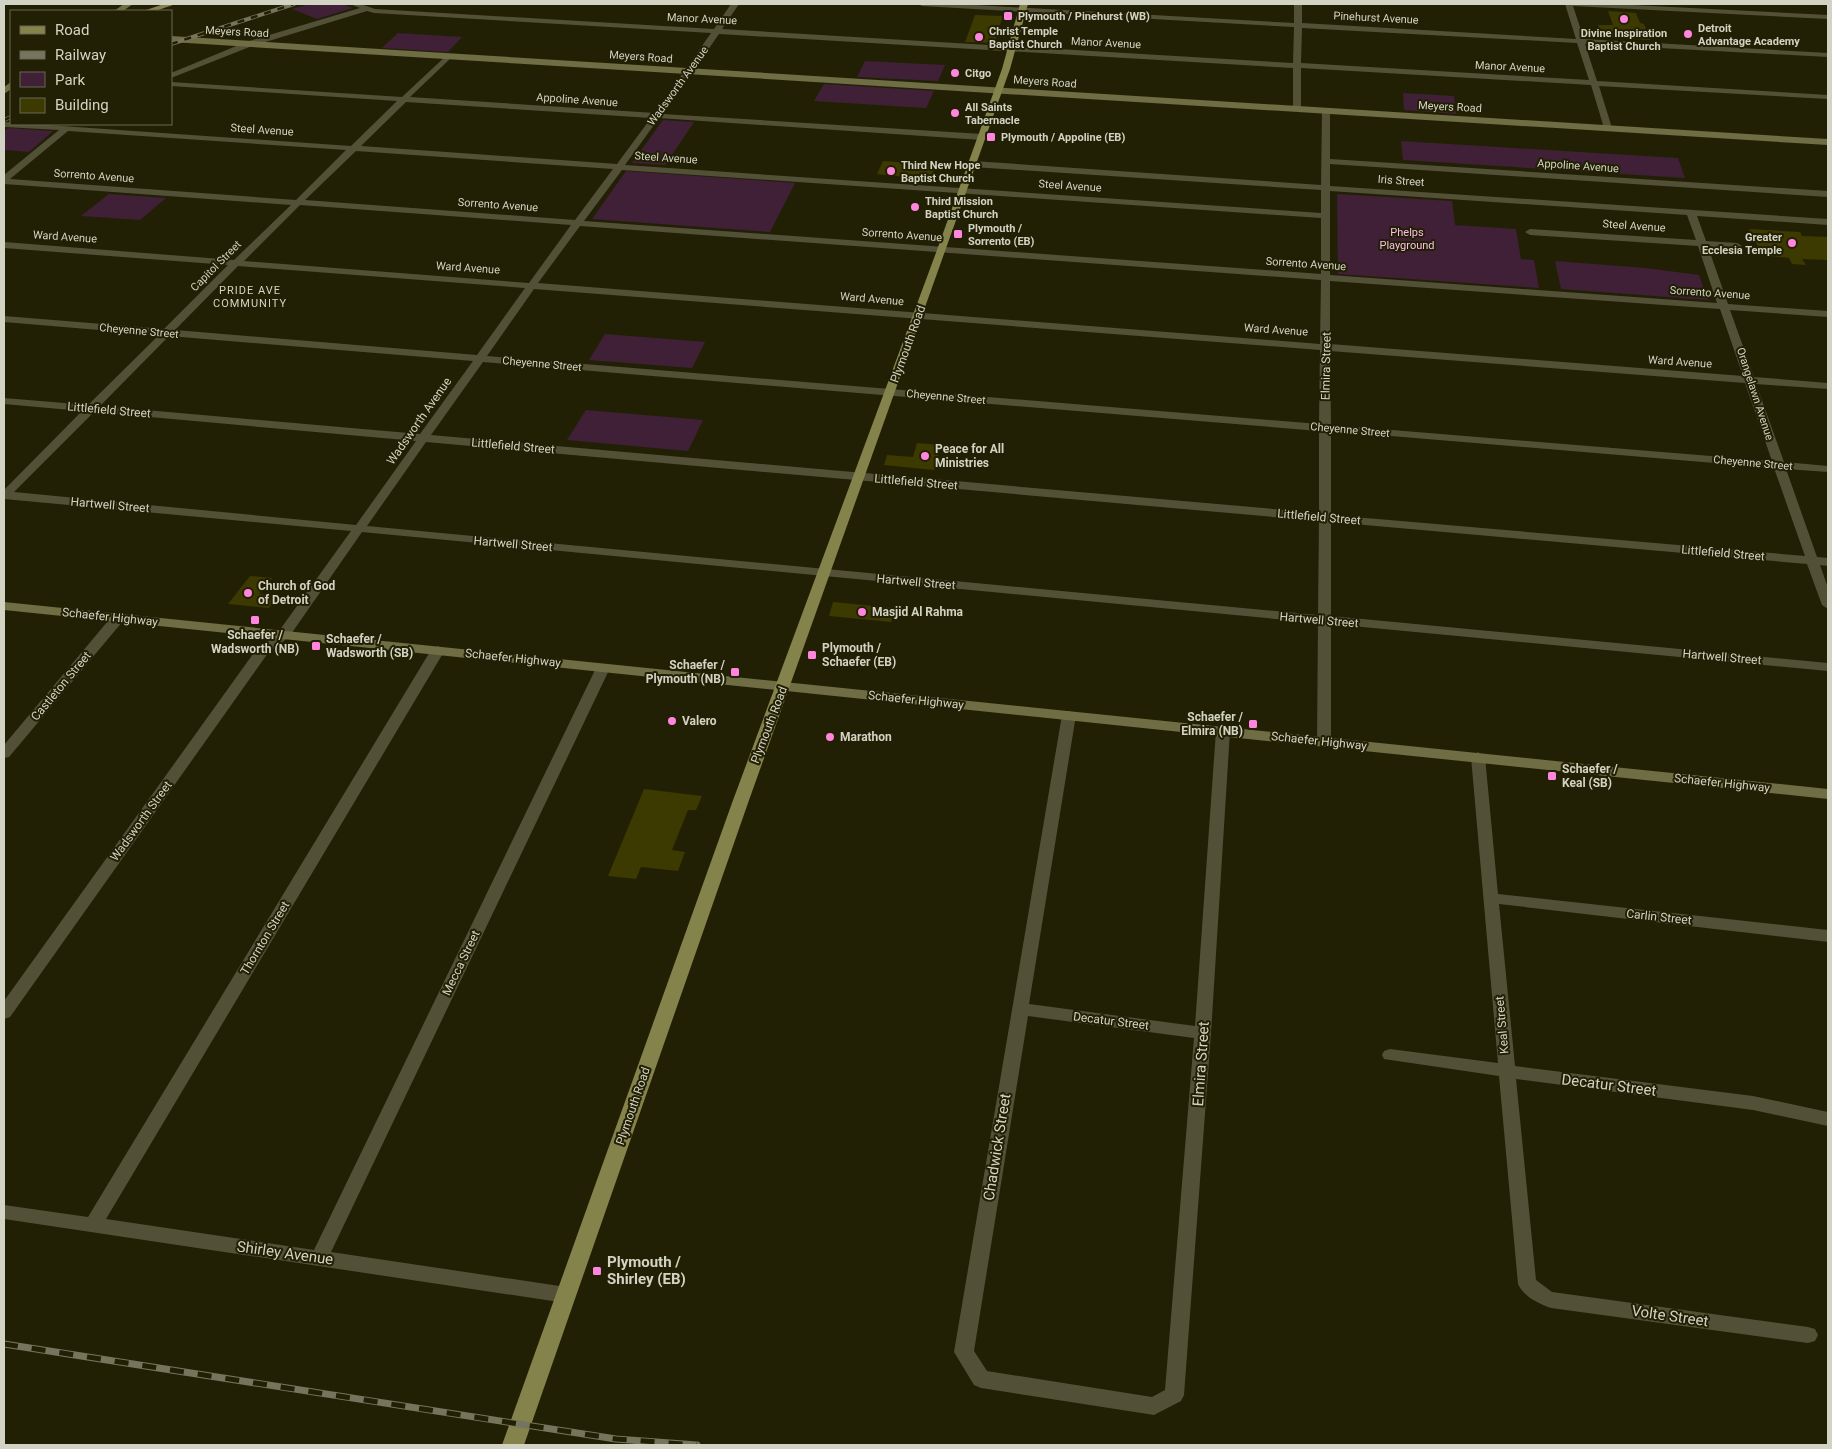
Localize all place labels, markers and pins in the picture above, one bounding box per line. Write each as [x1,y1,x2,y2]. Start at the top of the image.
marker: Plymouth / Pinehurst (WB) [1002,10,1014,22]
place label: Plymouth / Pinehurst (WB) [1018,10,1150,23]
marker: Divine Inspiration Baptist Church [1618,13,1630,25]
place label: Detroit Advantage Academy [1698,22,1800,48]
place label: Christ Temple Baptist Church [989,25,1062,51]
place label: Divine Inspiration Baptist Church [1581,27,1667,53]
marker: Detroit Advantage Academy [1682,28,1694,40]
marker: Christ Temple Baptist Church [973,31,985,43]
marker: Citgo [949,67,961,79]
place label: Citgo [965,67,991,80]
place label: All Saints Tabernacle [965,101,1020,127]
marker: All Saints Tabernacle [949,107,961,119]
marker: Plymouth / Appoline (EB) [985,131,997,143]
place label: Plymouth / Appoline (EB) [1001,131,1125,144]
place label: Third New Hope Baptist Church [901,159,980,185]
marker: Third New Hope Baptist Church [885,165,897,177]
place label: Third Mission Baptist Church [925,195,998,221]
marker: Third Mission Baptist Church [909,201,921,213]
place label: Plymouth / Sorrento (EB) [968,222,1035,248]
marker: Plymouth / Sorrento (EB) [952,228,964,240]
place label: Greater Ecclesia Temple [1702,231,1782,257]
marker: Greater Ecclesia Temple [1786,237,1798,249]
place label: Peace for All Ministries [935,442,1004,470]
marker: Peace for All Ministries [919,450,931,462]
place label: Church of God of Detroit [258,579,336,607]
marker: Church of God of Detroit [242,587,254,599]
place label: Masjid Al Rahma [872,605,964,619]
marker: Masjid Al Rahma [856,606,868,618]
marker: Schaefer / Wadsworth (NB) [249,614,261,626]
place label: Schaefer / Wadsworth (NB) [211,628,299,656]
place label: Schaefer / Wadsworth (SB) [326,632,413,660]
marker: Schaefer / Wadsworth (SB) [310,640,322,652]
place label: Plymouth / Schaefer (EB) [822,641,896,669]
marker: Plymouth / Schaefer (EB) [806,649,818,661]
place label: Schaefer / Plymouth (NB) [646,658,726,686]
marker: Schaefer / Plymouth (NB) [729,666,741,678]
place label: Schaefer / Elmira (NB) [1181,710,1244,738]
place label: Valero [682,714,717,728]
marker: Valero [666,715,678,727]
marker: Schaefer / Elmira (NB) [1247,718,1259,730]
place label: Marathon [840,730,892,744]
marker: Marathon [824,731,836,743]
place label: Schaefer / Keal (SB) [1562,762,1618,790]
marker: Schaefer / Keal (SB) [1546,770,1558,782]
place label: Plymouth / Shirley (EB) [607,1253,686,1288]
marker: Plymouth / Shirley (EB) [591,1265,603,1277]

